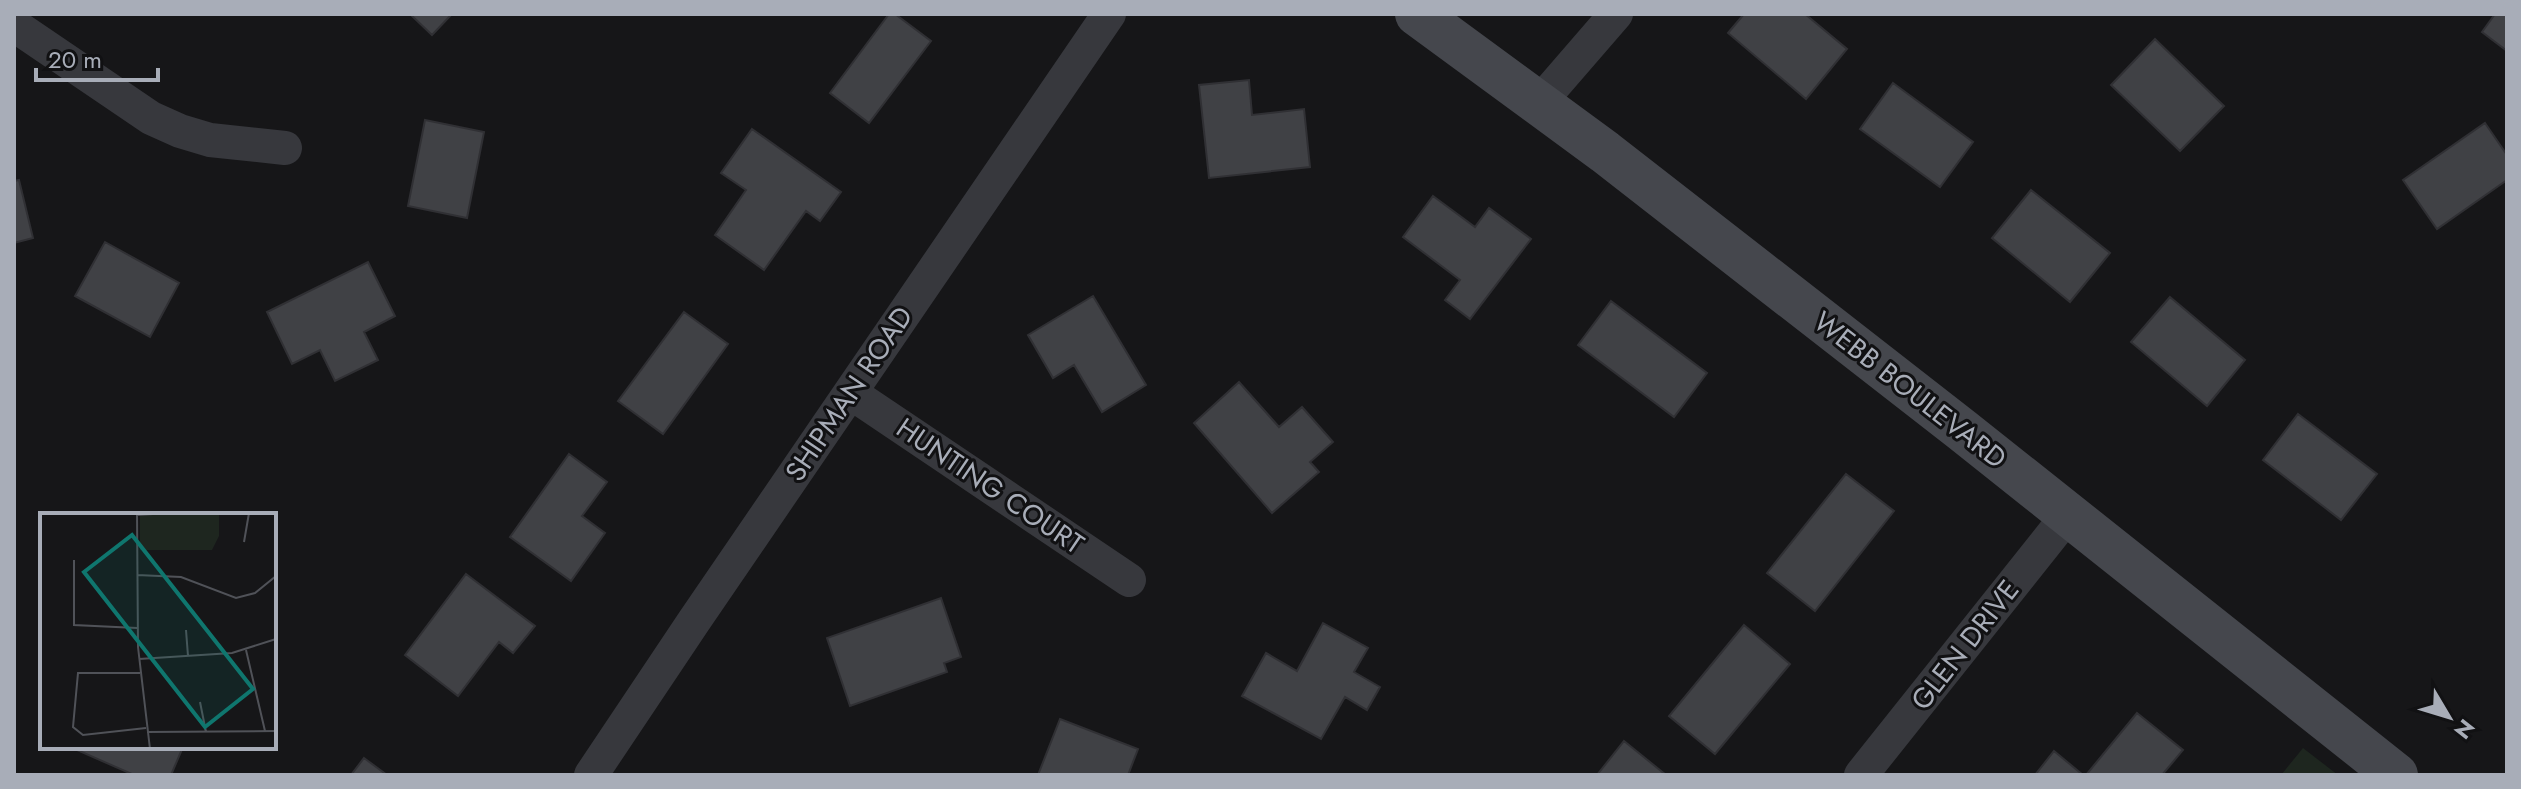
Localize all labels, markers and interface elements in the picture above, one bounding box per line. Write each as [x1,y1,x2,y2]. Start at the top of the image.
scale bar [36,32,158,82]
text: 20 m [48,42,102,77]
street label: SHIPMAN ROAD [775,298,923,490]
street label: WEBB BOULEVARD [1805,302,2015,478]
street label: HUNTING COURT [888,408,1092,564]
inset map [40,513,276,749]
street label: GLEN DRIVE [1901,571,2029,719]
north arrow [2409,677,2489,757]
text: N [2447,713,2483,746]

